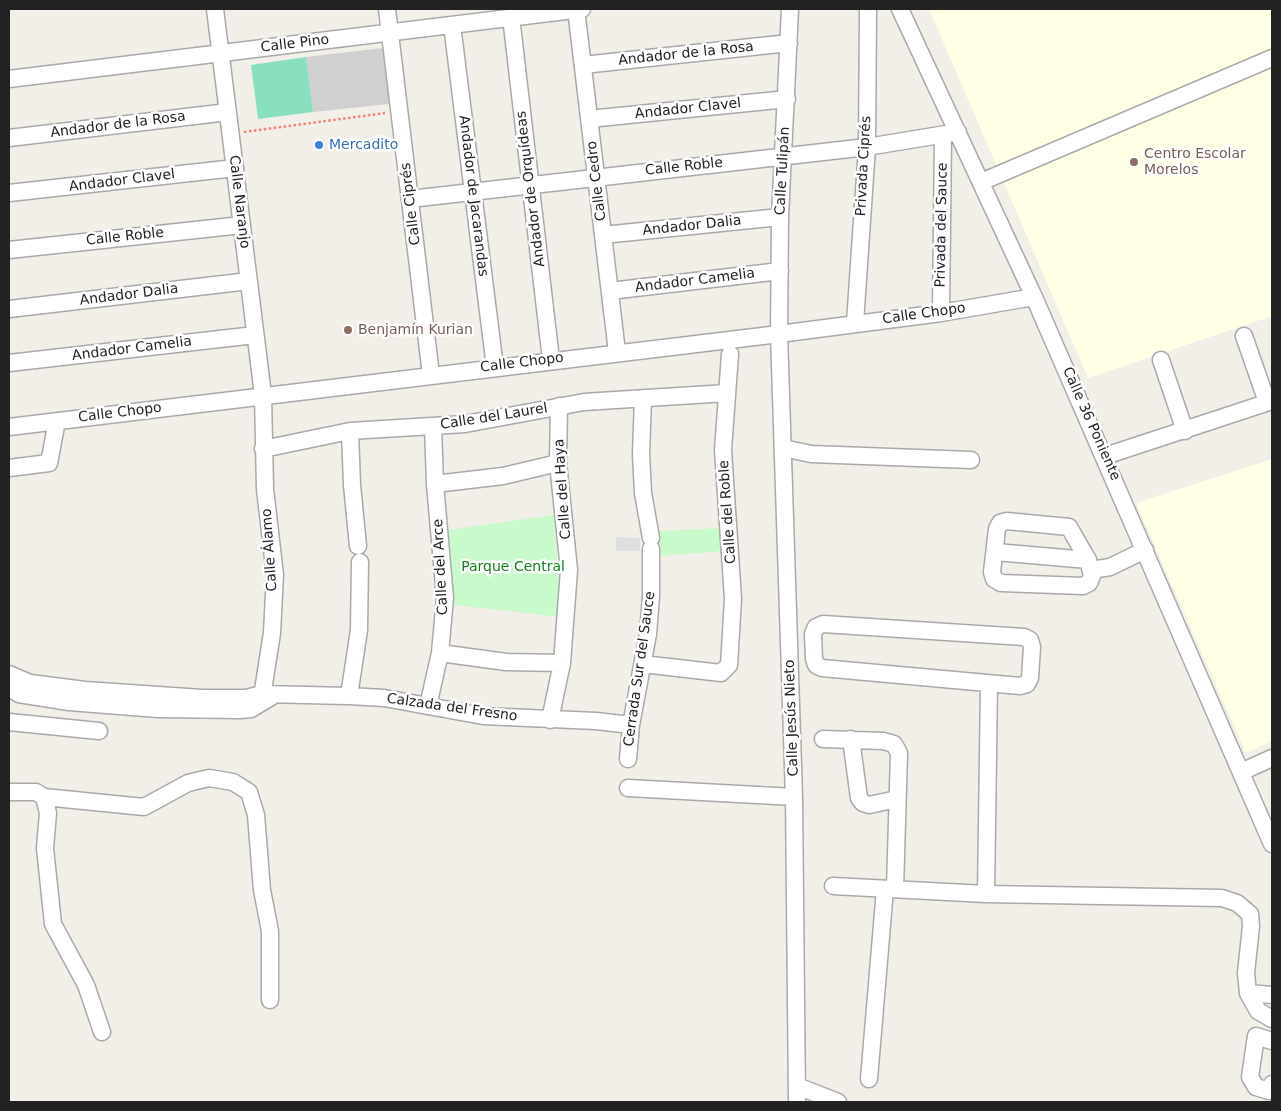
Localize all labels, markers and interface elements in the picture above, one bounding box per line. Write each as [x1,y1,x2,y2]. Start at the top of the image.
street label: Calle Pino [260,31,330,57]
street label: Andador de la Rosa [618,39,754,69]
street label: Andador Clavel [634,95,742,123]
street label: Andador de la Rosa [49,108,187,142]
street label: Andador de Orquídeas [513,110,549,268]
street label: Andador de Jacarandas [455,114,491,278]
street label: Privada Ciprés [853,115,875,217]
street label: Calle Tulipán [772,126,794,216]
place label: Mercadito [329,137,398,153]
marker: Mercadito [313,139,325,151]
street label: Calle Cedro [584,140,610,222]
place label: Centro Escolar Morelos [1144,146,1246,178]
street label: Calle Naranjo [225,154,253,250]
street label: Calle Roble [644,155,724,179]
marker: Centro Escolar Morelos [1128,156,1140,168]
street label: Calle Ciprés [398,162,424,246]
street label: Privada del Sauce [933,162,951,288]
street label: Andador Clavel [68,166,176,196]
street label: Andador Dalia [642,212,742,240]
street label: Calle Roble [85,225,165,249]
street label: Andador Camelia [634,265,756,297]
street label: Andador Dalia [79,281,179,309]
street label: Calle Chopo [881,300,967,328]
place label: Benjamín Kurian [358,322,473,338]
marker: Benjamín Kurian [342,324,354,336]
street label: Andador Camelia [71,333,193,365]
street label: Calle Chopo [479,350,565,376]
street label: Calle 36 Poniente [1058,365,1124,483]
street label: Calle Chopo [77,400,163,426]
street label: Calle del Laurel [439,400,549,434]
street label: Calle del Haya [551,438,575,540]
street label: Calle del Roble [716,459,740,565]
street label: Calle Álamo [259,508,281,592]
street label: Calle del Arce [430,518,452,616]
park label: Parque Central [461,559,565,575]
street label: Cerrada Sur del Sauce [621,590,659,748]
street label: Calle Jesús Nieto [782,659,802,777]
street label: Calzada del Fresno [386,691,518,725]

